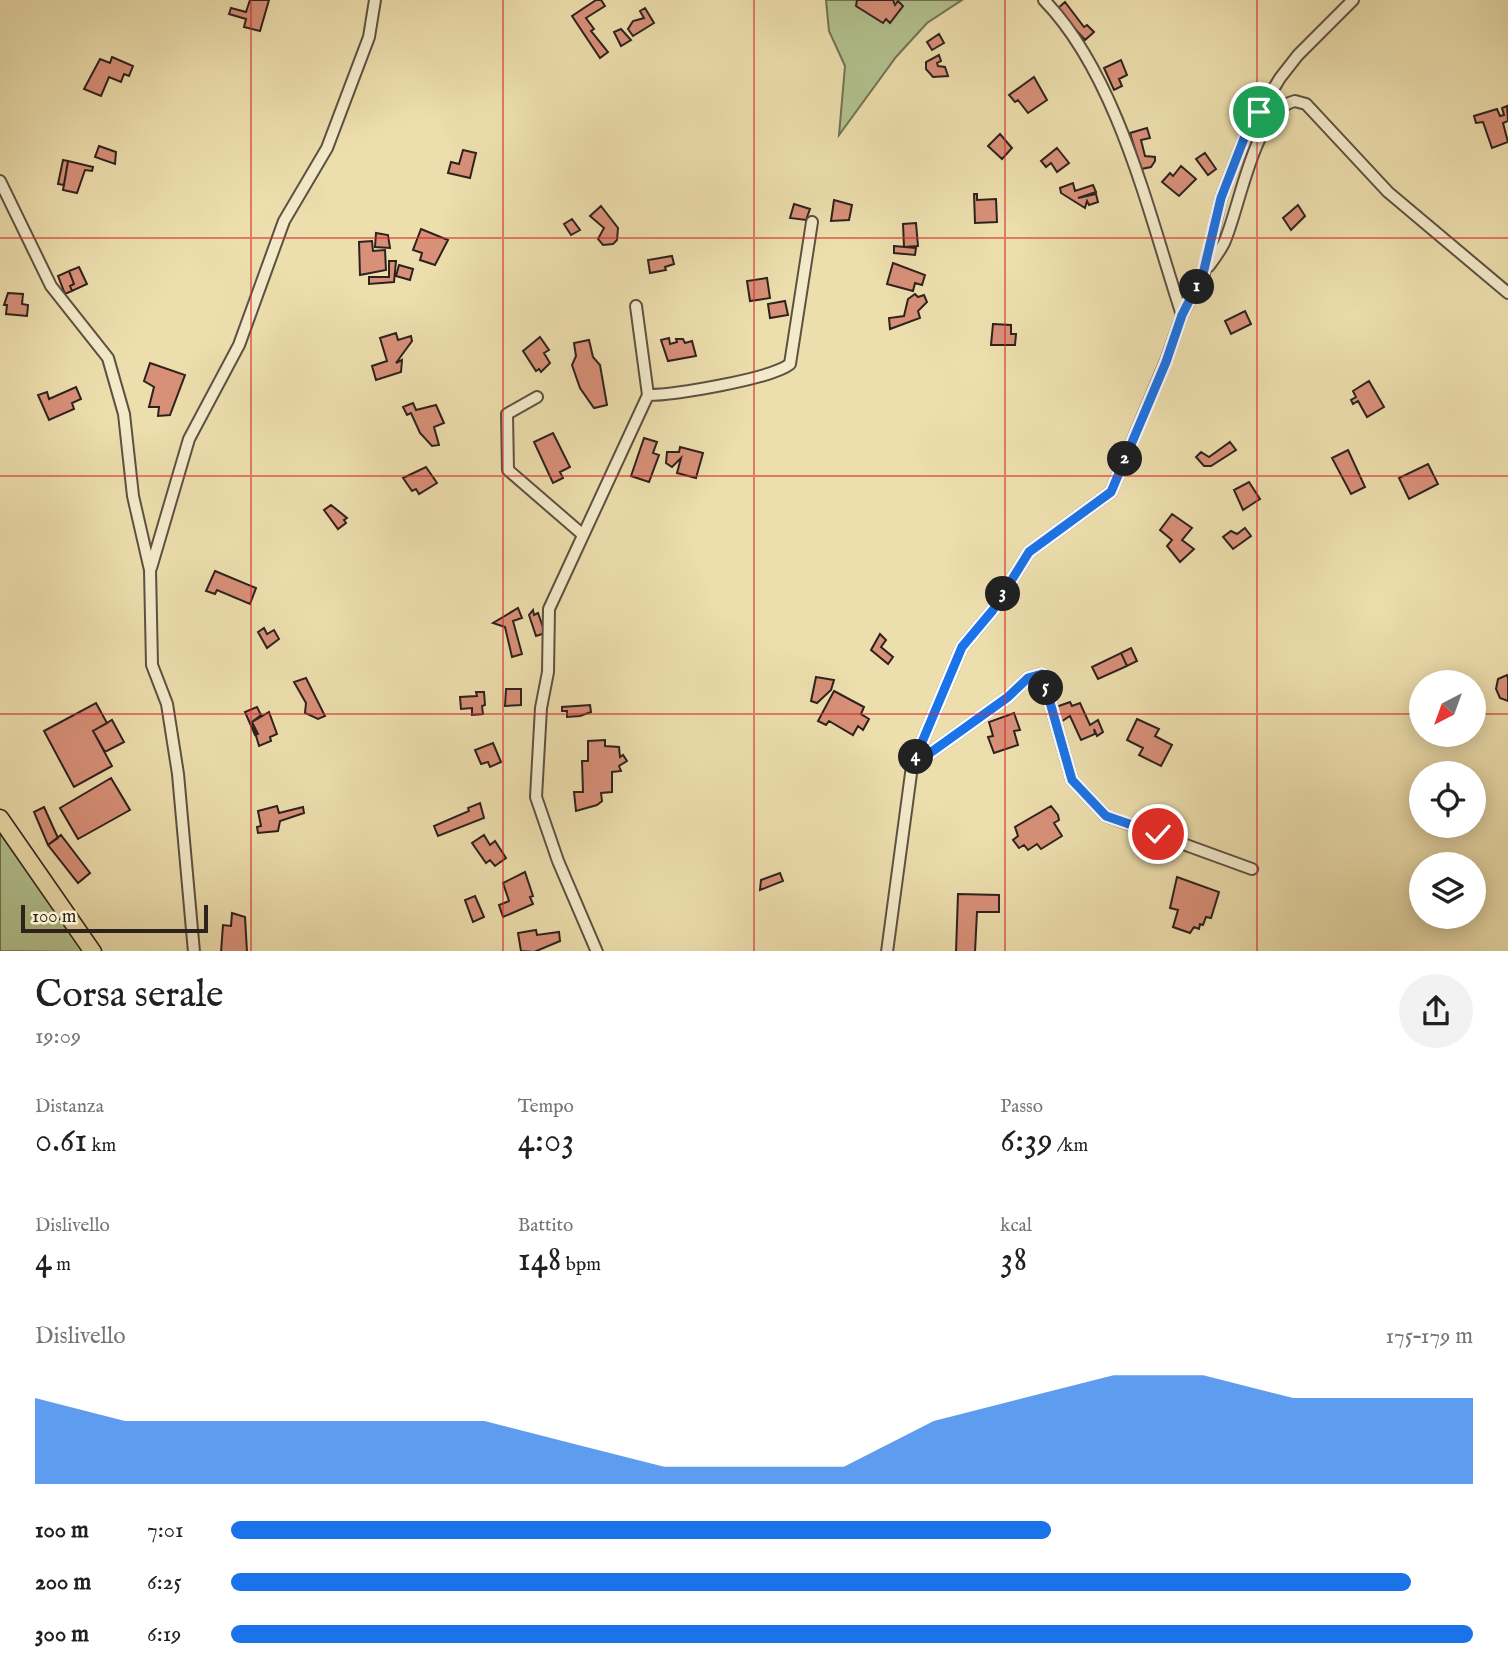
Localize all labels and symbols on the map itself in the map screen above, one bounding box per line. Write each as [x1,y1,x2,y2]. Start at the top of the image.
pin [1229,82,1289,142]
pin: 1 [1180,270,1214,304]
pin: 2 [1108,442,1142,476]
pin: 3 [986,576,1020,612]
pin: 5 [1028,670,1064,706]
north arrow [1409,670,1486,747]
pin: 4 [898,740,934,774]
pin [1128,804,1188,864]
scale bar [21,902,208,934]

